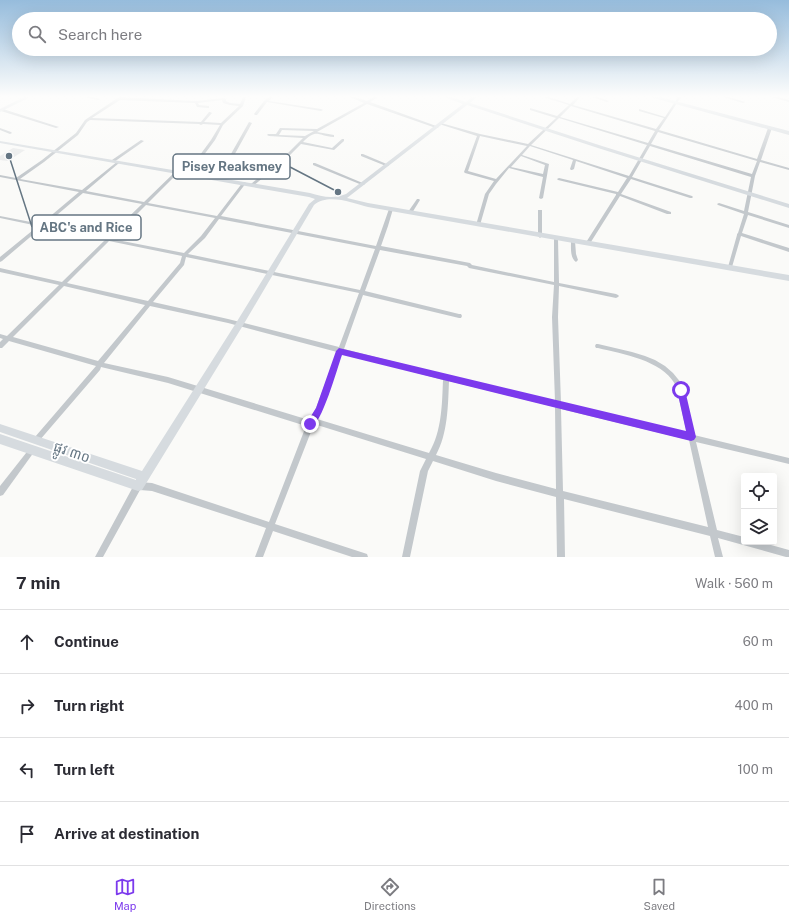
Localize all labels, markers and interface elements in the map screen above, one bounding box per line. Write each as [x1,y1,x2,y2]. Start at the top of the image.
search box [12,12,777,56]
icon: search [26,23,48,45]
text: Search here [58,26,142,43]
callout: Pisey Reaksmey [173,154,290,179]
text: Pisey Reaksmey [182,159,283,174]
callout: ABC's and Rice [32,215,141,240]
text: ABC's and Rice [40,220,132,235]
route start [672,381,690,399]
route end [301,415,319,433]
street label: ផ្លូវ ៣០ [50,438,92,470]
map controls [741,473,777,545]
button: locate [741,473,777,509]
button: layers [741,509,777,545]
text: 7 min [16,573,60,593]
text: Walk · 560 m [695,576,773,591]
icon: ahead [16,631,38,653]
text: Continue [54,633,119,650]
text: 60 m [743,634,773,649]
icon: right [16,695,38,717]
text: Turn right [54,697,124,714]
text: 400 m [735,698,773,713]
icon: left [16,759,38,781]
text: Turn left [54,761,115,778]
text: 100 m [737,762,773,777]
icon: arrive [16,823,38,845]
text: Arrive at destination [54,825,199,842]
tab: Map [114,876,136,912]
tab: Directions [364,876,416,912]
tab: Saved [644,876,675,912]

